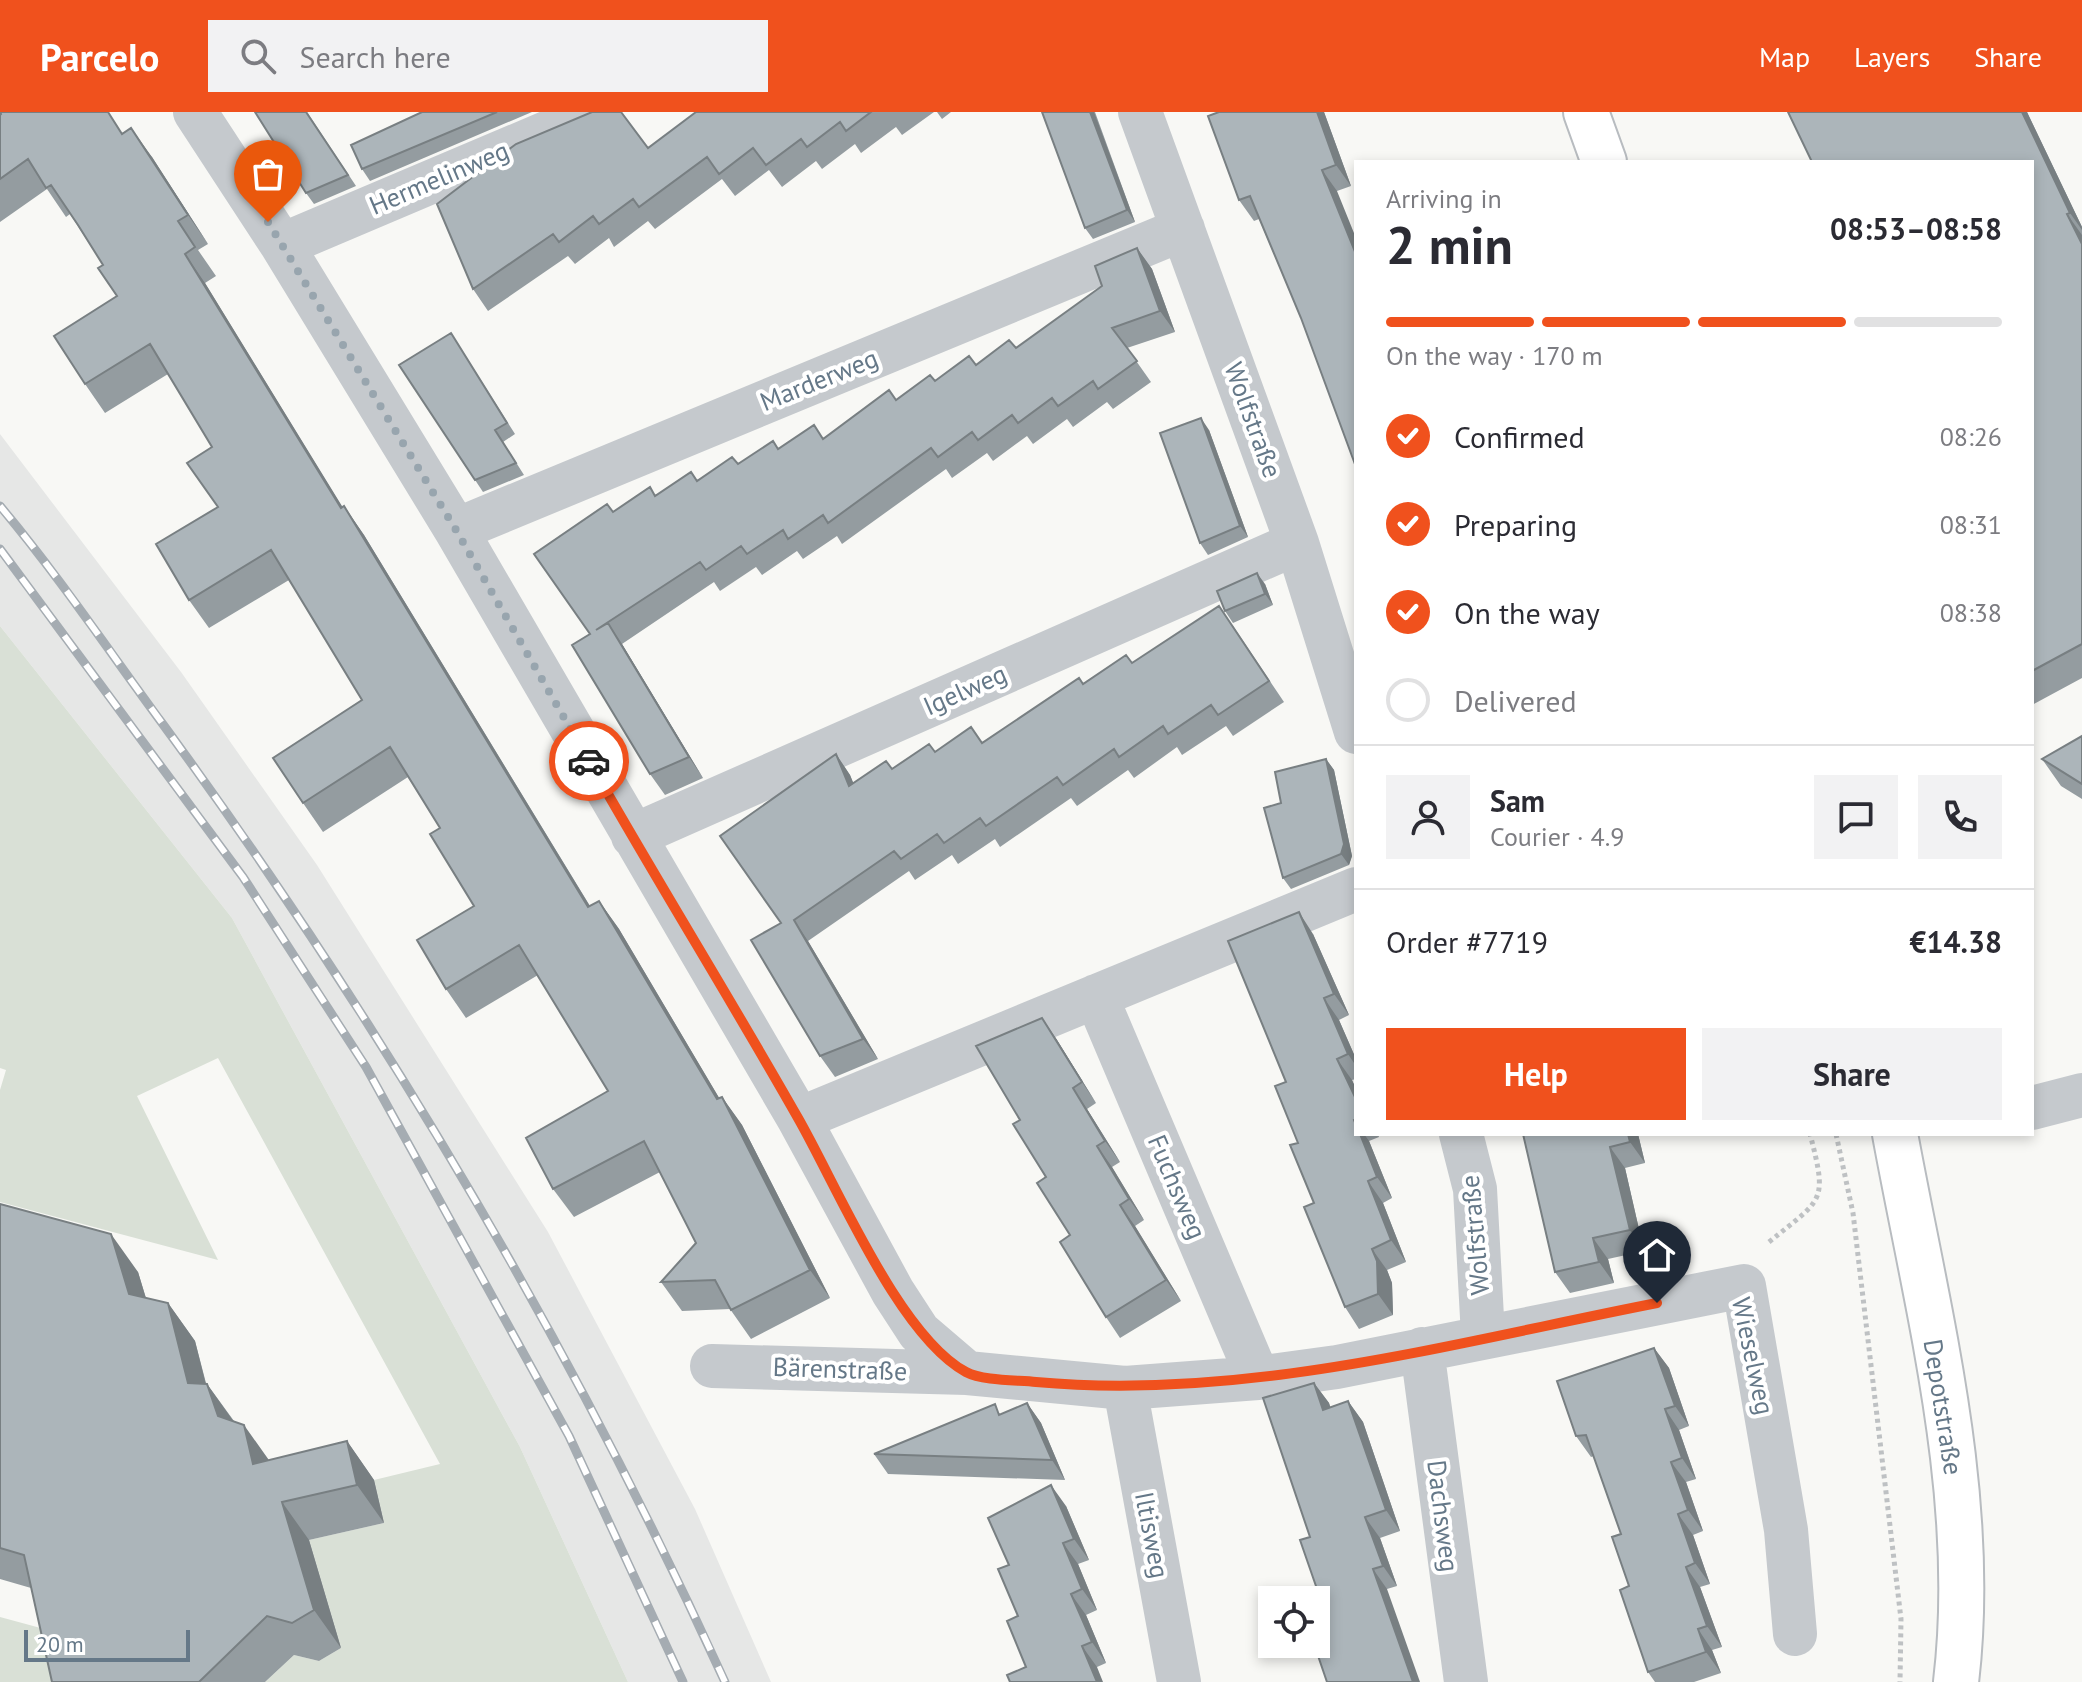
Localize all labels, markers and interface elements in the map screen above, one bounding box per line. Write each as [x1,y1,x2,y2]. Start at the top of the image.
search box [208,20,768,92]
text: Parcelo [40,32,160,81]
icon: search [236,34,280,78]
text: Search here [300,37,451,76]
text: Map [1759,38,1810,75]
text: Layers [1854,38,1930,75]
text: Share [1974,38,2042,75]
street label: Hermelinweg [364,133,514,222]
pin [234,140,302,222]
icon: bag [246,152,290,196]
text: Arriving in [1386,182,1502,215]
text: 08:53–08:58 [1830,209,2002,248]
text: 2 min [1386,211,1513,278]
text: On the way · 170 m [1386,339,1603,372]
street label: Marderweg [755,341,883,418]
street label: Wolfstraße [1217,358,1290,482]
icon: check [1386,414,1430,458]
text: Confirmed [1454,417,1585,456]
text: 08:26 [1940,420,2002,453]
icon: check [1386,502,1430,546]
text: Preparing [1454,505,1577,544]
text: 08:31 [1940,508,2002,541]
icon: check [1386,590,1430,634]
text: On the way [1454,593,1600,632]
text: 08:38 [1940,596,2002,629]
street label: Igelweg [918,657,1012,723]
text: Delivered [1454,681,1577,720]
courier [549,721,629,801]
icon: car [567,739,611,783]
button: person [1386,775,1470,859]
button: chat [1814,775,1898,859]
button: phone [1918,775,2002,859]
text: Sam [1490,781,1545,820]
text: Courier · 4.9 [1490,820,1624,853]
text: Order #7719 [1386,922,1548,961]
text: €14.38 [1910,922,2002,961]
button: Help [1386,1028,1686,1120]
button: Share [1702,1028,2002,1120]
street label: Fuchsweg [1141,1130,1214,1244]
street label: Wolfstraße [1453,1174,1496,1296]
pin [1623,1221,1691,1303]
icon: home [1635,1233,1679,1277]
street label: Wieselweg [1725,1294,1782,1418]
street label: Depotstraße [1916,1337,1971,1477]
street label: Bärenstraße [772,1350,908,1387]
street label: Dachsweg [1420,1458,1467,1574]
street label: Iltisweg [1128,1489,1177,1581]
map controls [1258,1586,1330,1658]
button: locate [1258,1586,1330,1658]
scale bar [24,1626,190,1662]
text: 20 m [36,1630,84,1658]

